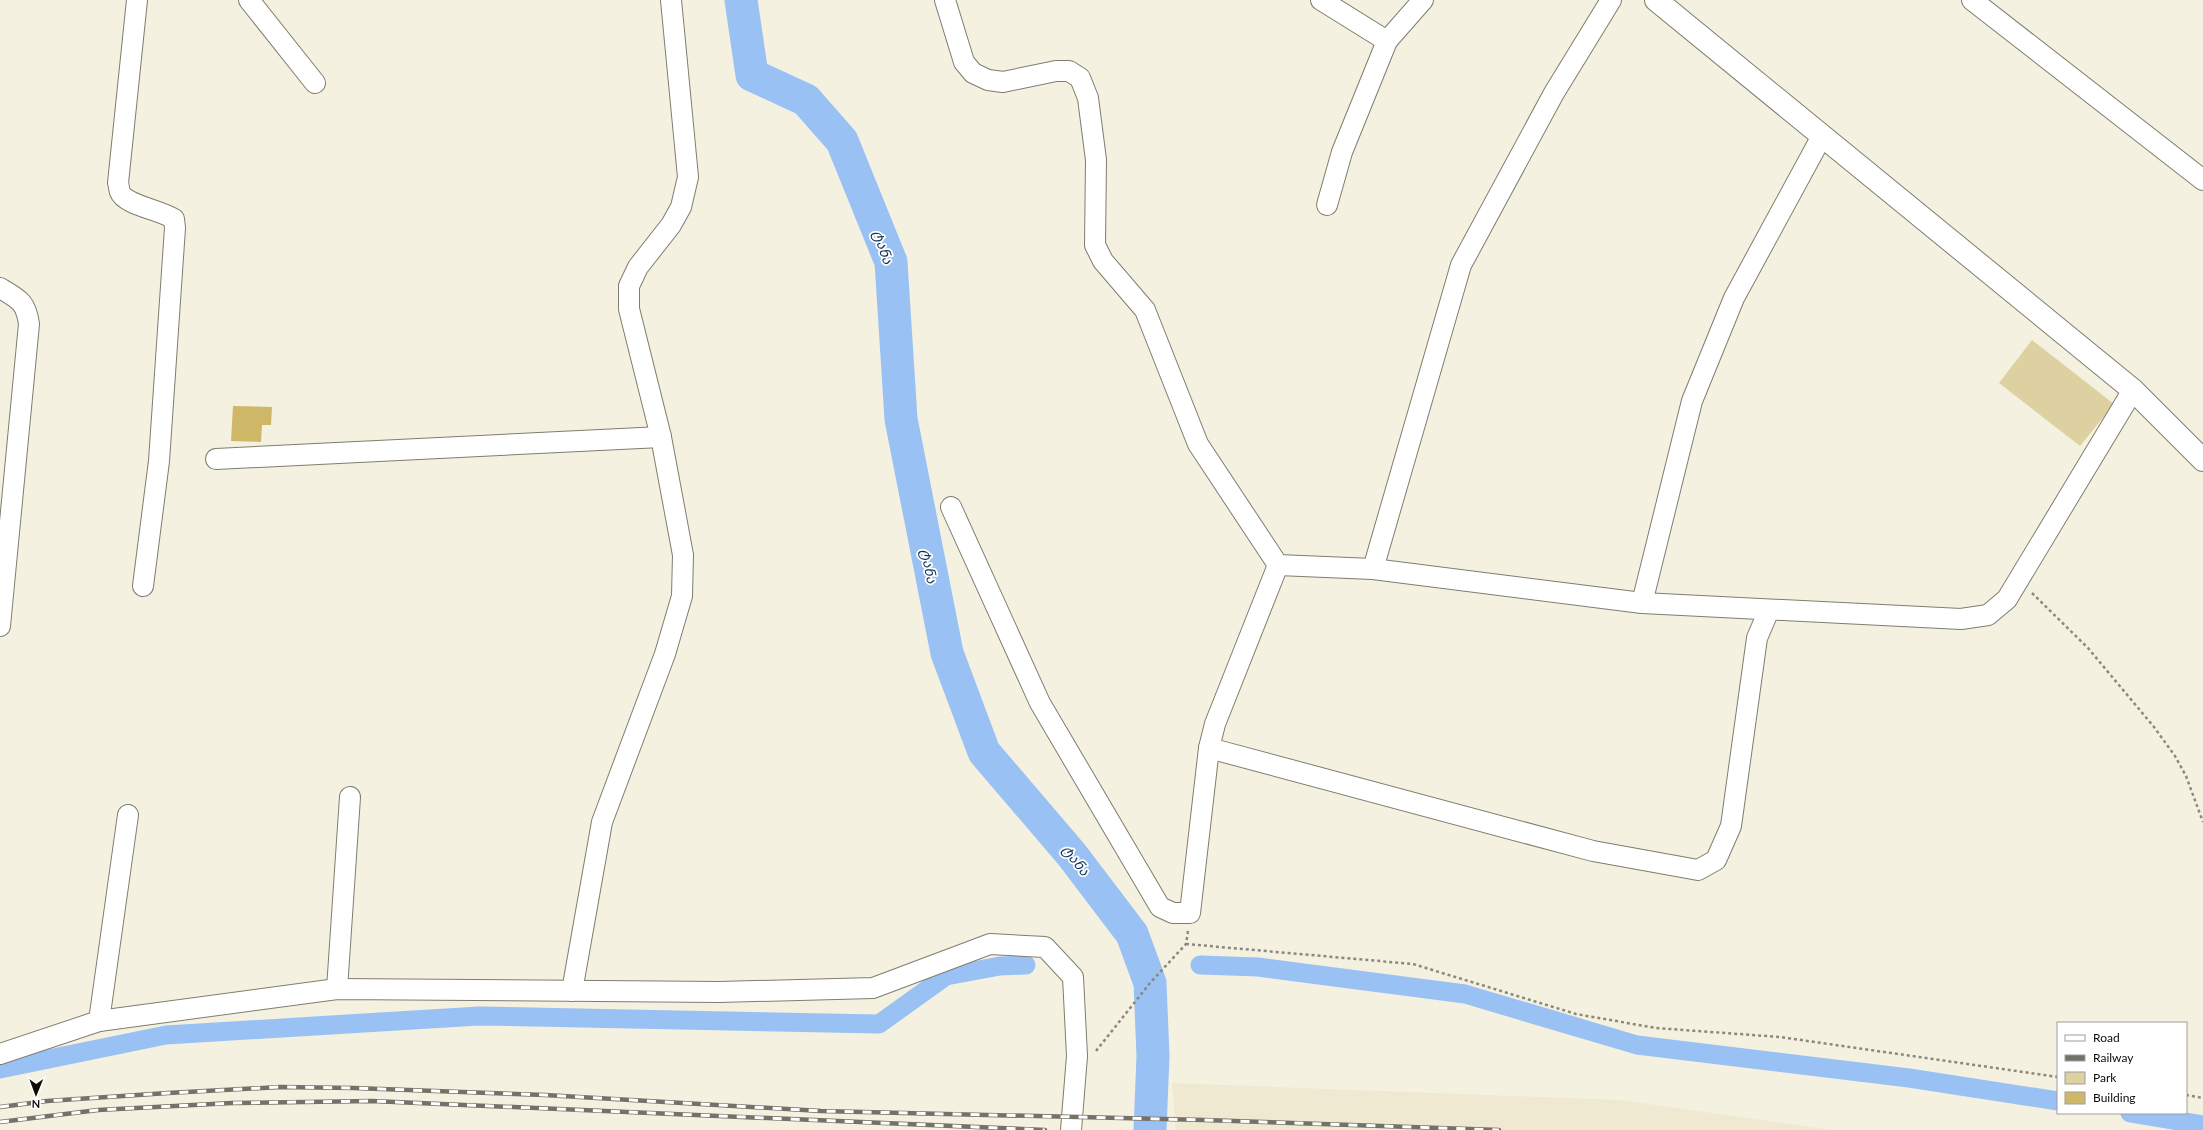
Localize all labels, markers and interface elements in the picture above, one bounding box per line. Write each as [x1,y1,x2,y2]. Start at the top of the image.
water label: ტანა [869,228,897,267]
water label: ტანა [917,547,941,585]
water label: ტანა [1058,841,1094,879]
legend [2057,1022,2187,1114]
text: Road [2093,1030,2120,1045]
text: Railway [2093,1050,2134,1065]
text: Park [2093,1070,2117,1085]
north arrow [16,1074,56,1114]
text: Building [2093,1090,2136,1105]
text: N [31,1098,40,1111]

